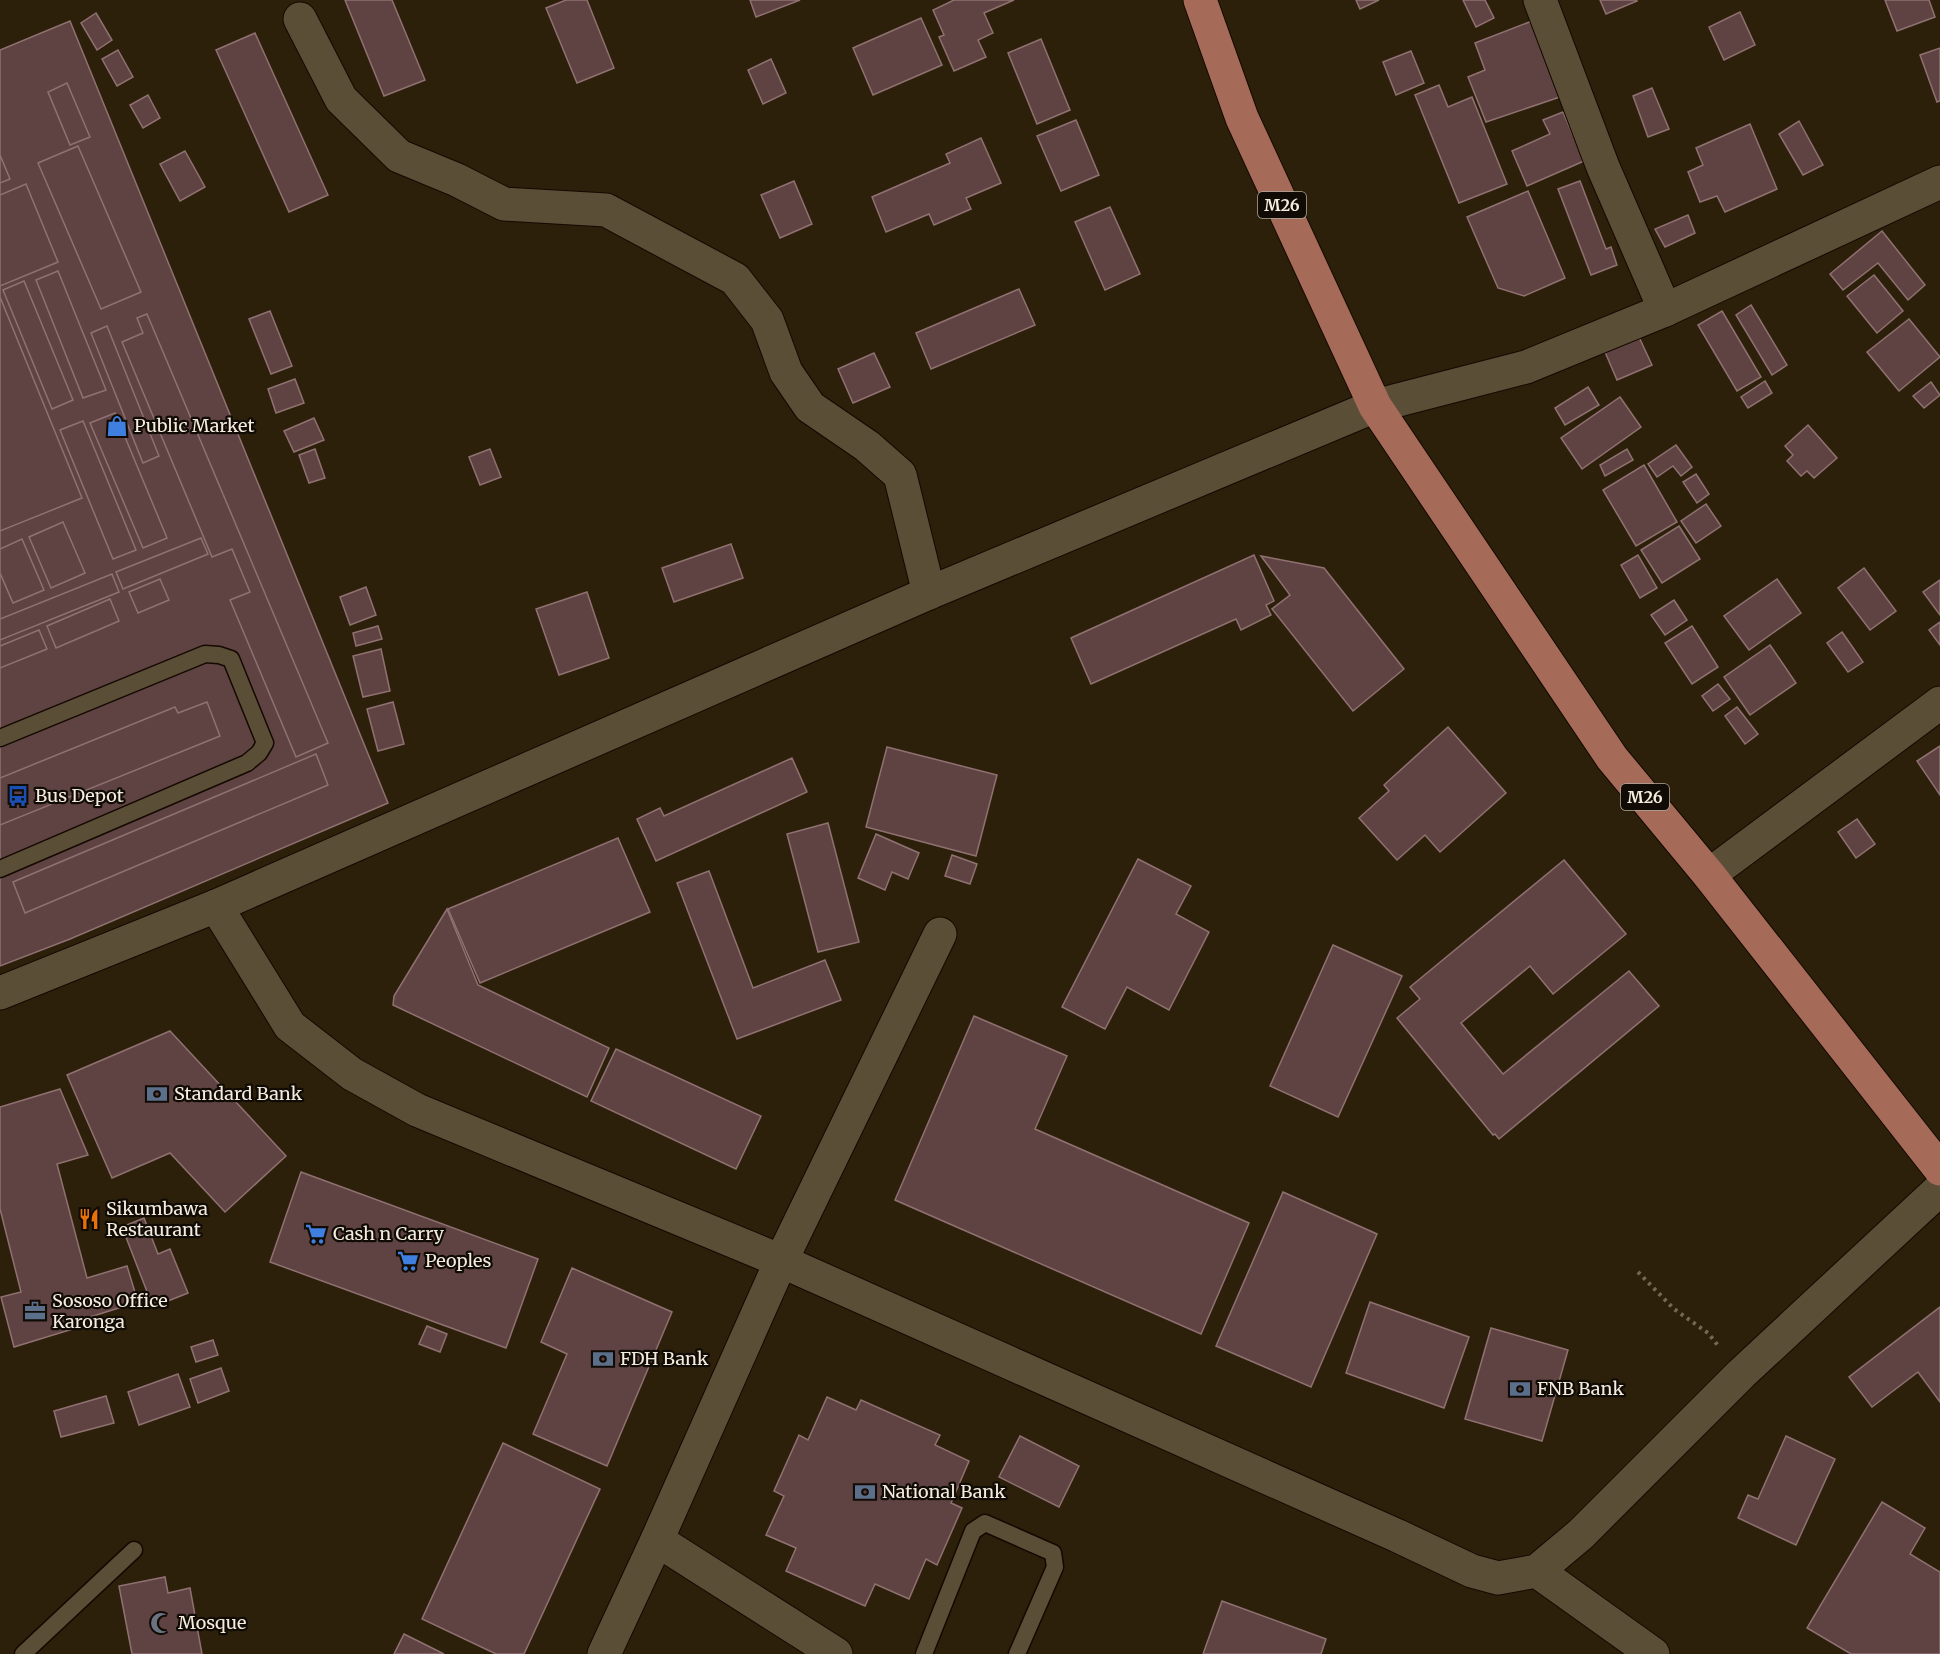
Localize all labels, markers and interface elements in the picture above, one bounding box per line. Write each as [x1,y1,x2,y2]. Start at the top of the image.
road number: M26 [1258,192,1306,218]
shop icon: Public Market [105,414,129,438]
place label: Public Market [134,414,254,437]
bus stop icon: Bus Depot [6,784,30,808]
place label: Bus Depot [35,784,124,807]
road number: M26 [1621,784,1669,810]
bank icon: Standard Bank [145,1082,169,1106]
place label: Standard Bank [174,1082,303,1105]
place label: Sikumbawa Restaurant [106,1197,208,1241]
restaurant icon: Sikumbawa Restaurant [77,1207,101,1231]
supermarket icon: Cash n Carry [304,1222,328,1246]
place label: Cash n Carry [333,1222,445,1245]
supermarket icon: Peoples [396,1249,420,1273]
place label: Peoples [425,1249,491,1272]
place label: Sososo Office Karonga [52,1289,168,1333]
office icon: Sososo Office Karonga [23,1299,47,1323]
bank icon: FDH Bank [591,1347,615,1371]
place label: FDH Bank [620,1347,709,1370]
bank icon: FNB Bank [1508,1377,1532,1401]
place label: FNB Bank [1537,1377,1624,1400]
bank icon: National Bank [853,1480,877,1504]
place label: National Bank [882,1480,1006,1503]
mosque icon: Mosque [149,1611,173,1635]
place label: Mosque [178,1611,246,1634]

